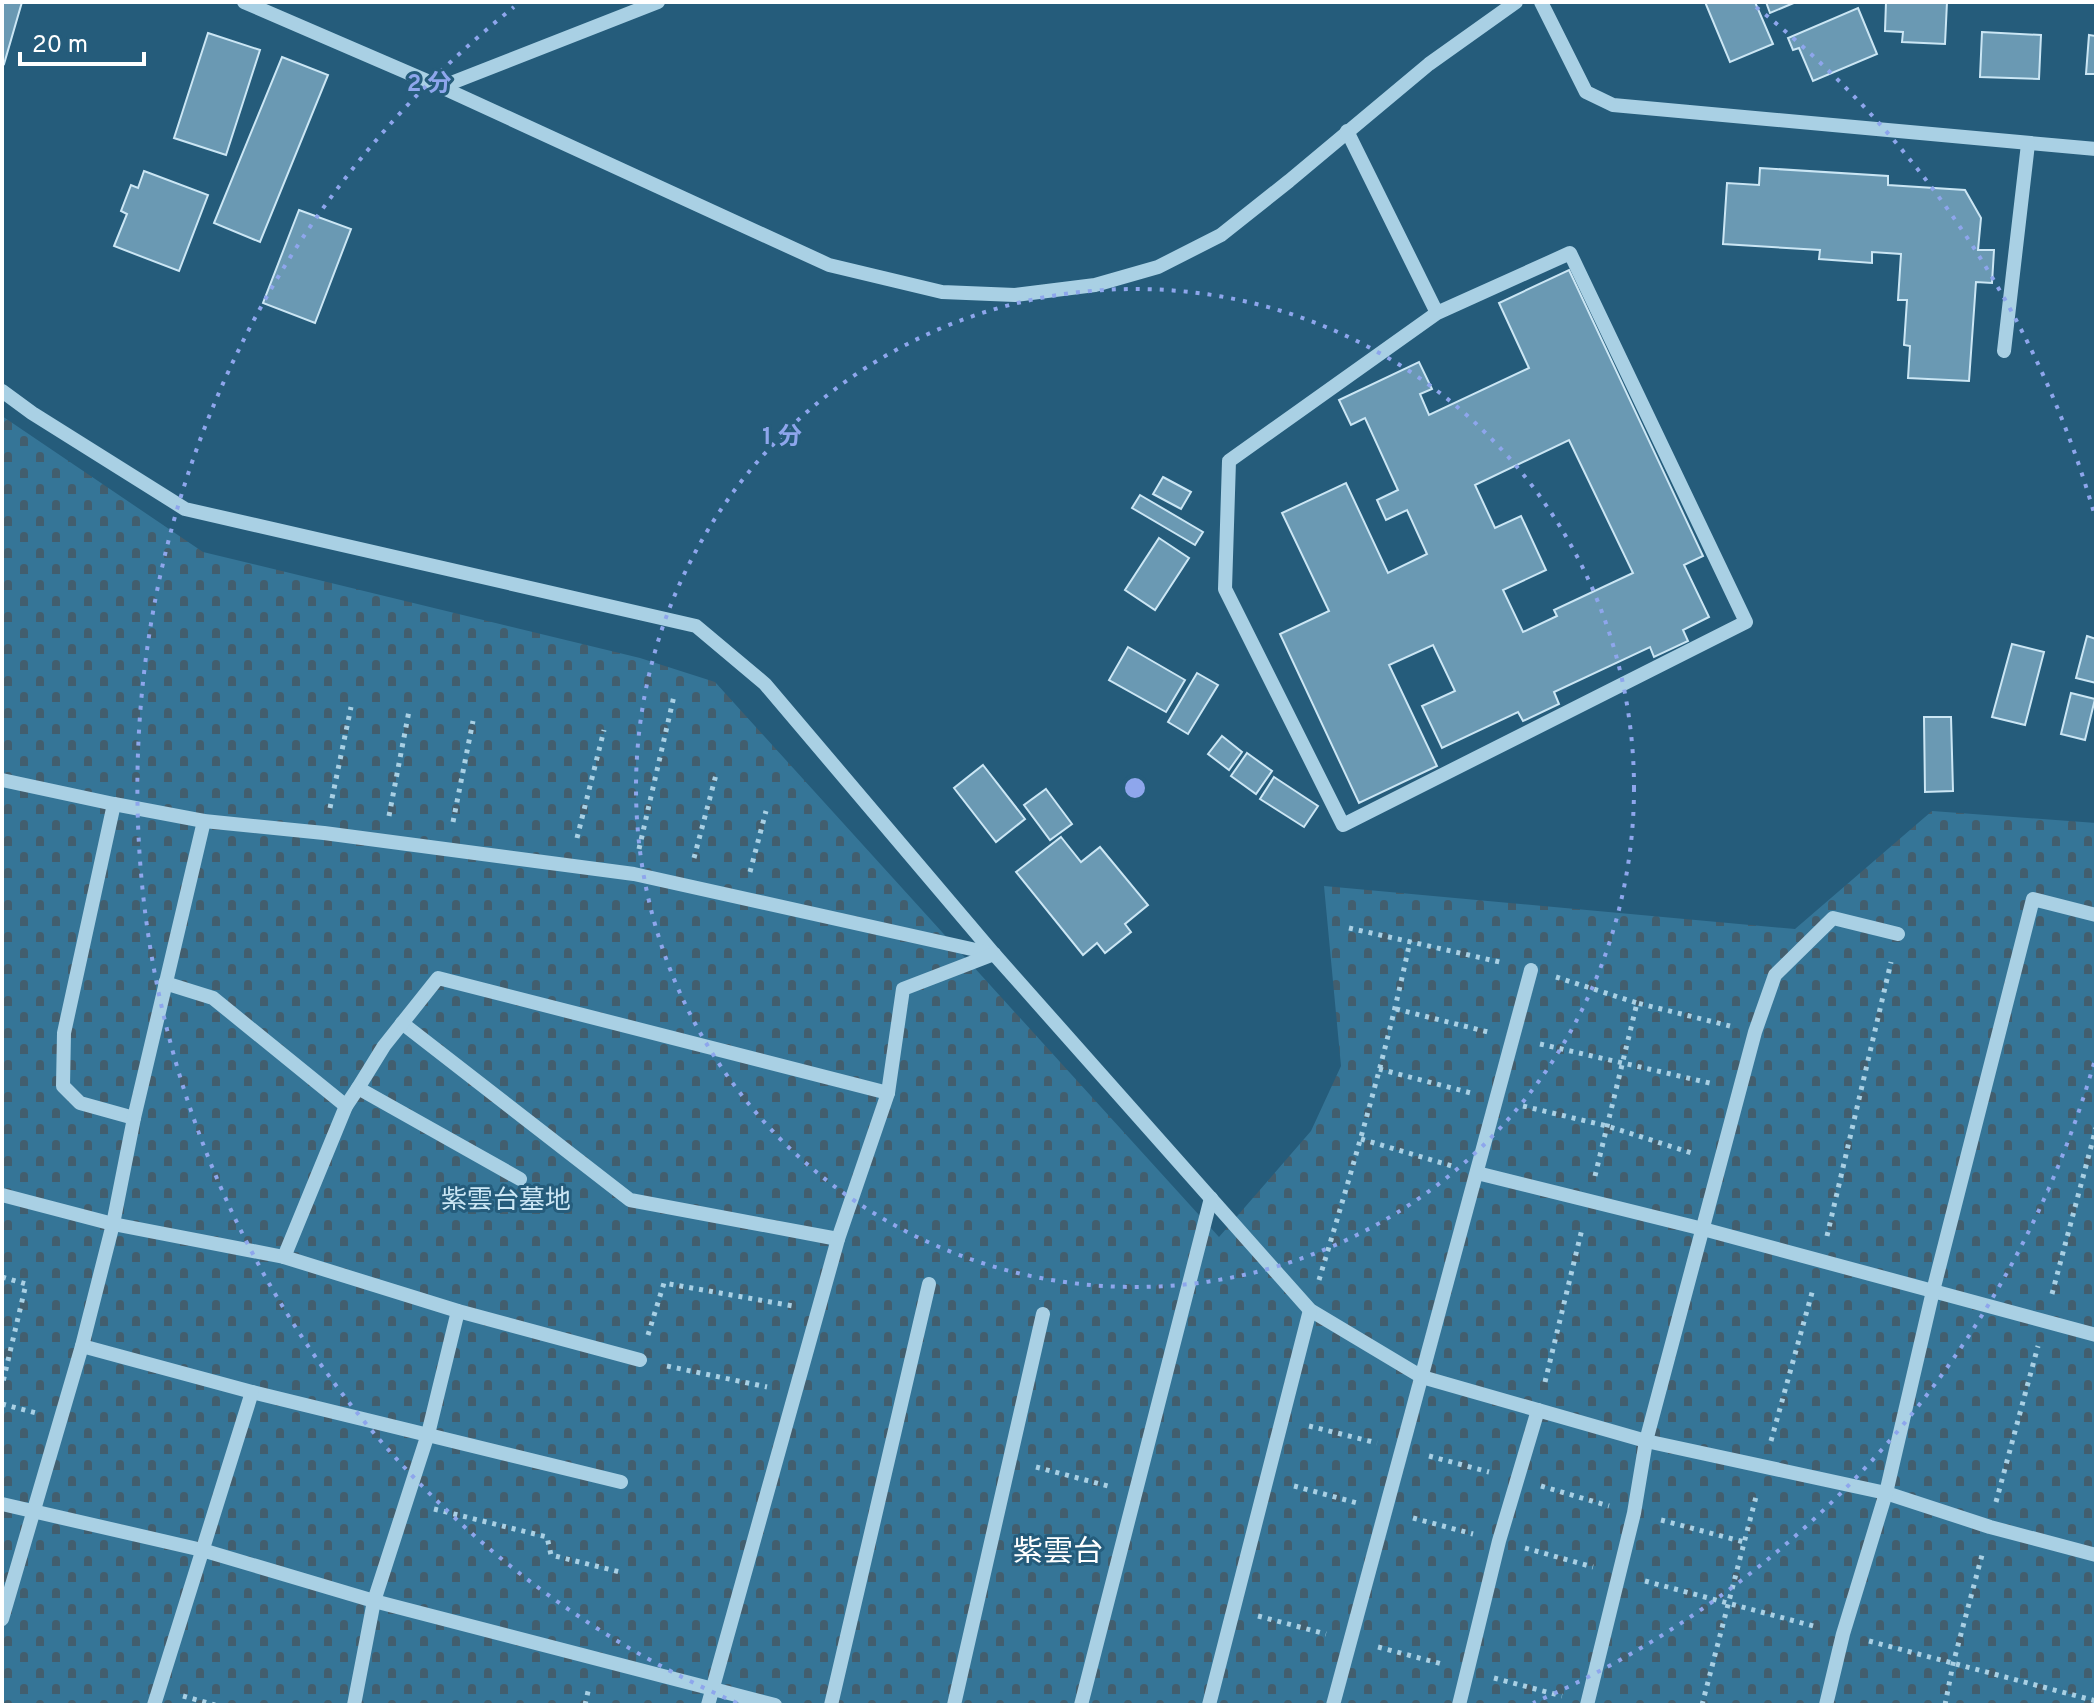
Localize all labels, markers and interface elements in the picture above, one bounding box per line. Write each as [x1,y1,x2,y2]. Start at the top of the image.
scale bar [20,16,144,66]
text: 20 m [32,31,88,61]
text: 2 分 [407,70,451,100]
text: 1 分 [762,423,802,453]
centre of rings [1121,774,1149,802]
park label: 紫雲台墓地 [441,1185,571,1218]
district label: 紫雲台 [1013,1535,1103,1572]

